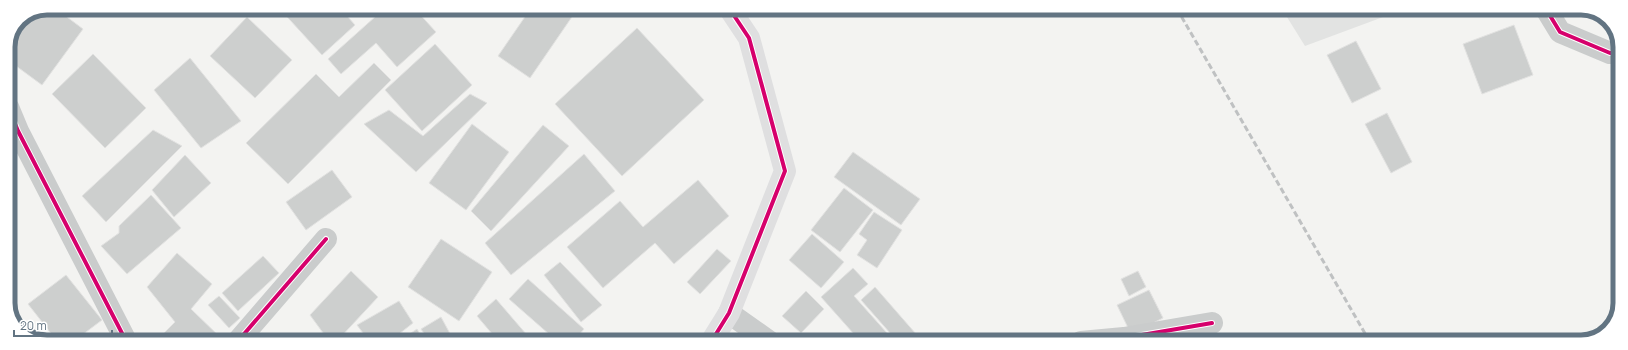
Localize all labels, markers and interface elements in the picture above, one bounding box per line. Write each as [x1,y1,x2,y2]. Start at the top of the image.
scale bar [14,312,112,338]
text: 20 m [20,317,47,334]

